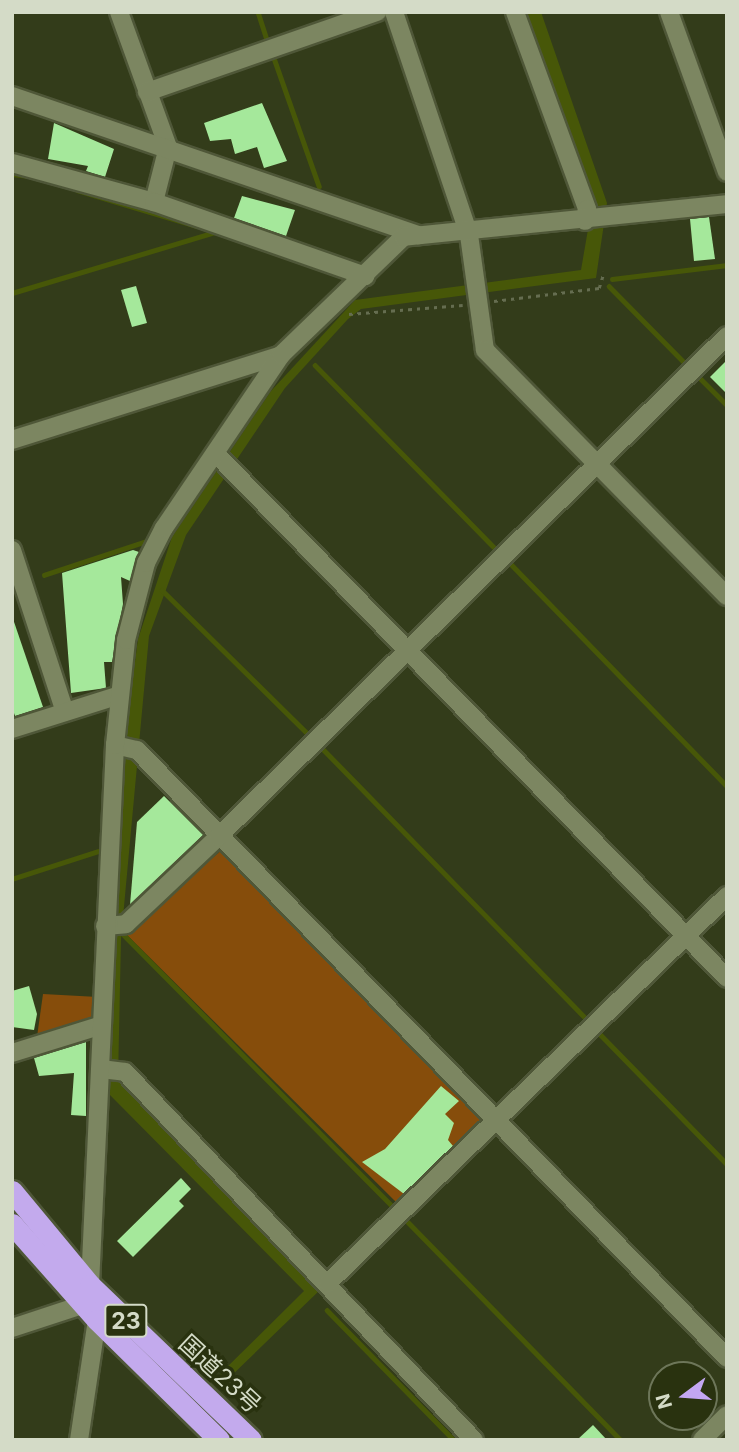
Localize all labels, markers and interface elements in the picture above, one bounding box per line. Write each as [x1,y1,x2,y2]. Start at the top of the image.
road number: 23 [103,1302,149,1340]
street label: 国道23号 [173,1329,267,1419]
north arrow [648,1361,718,1431]
text: N [651,1391,677,1412]

